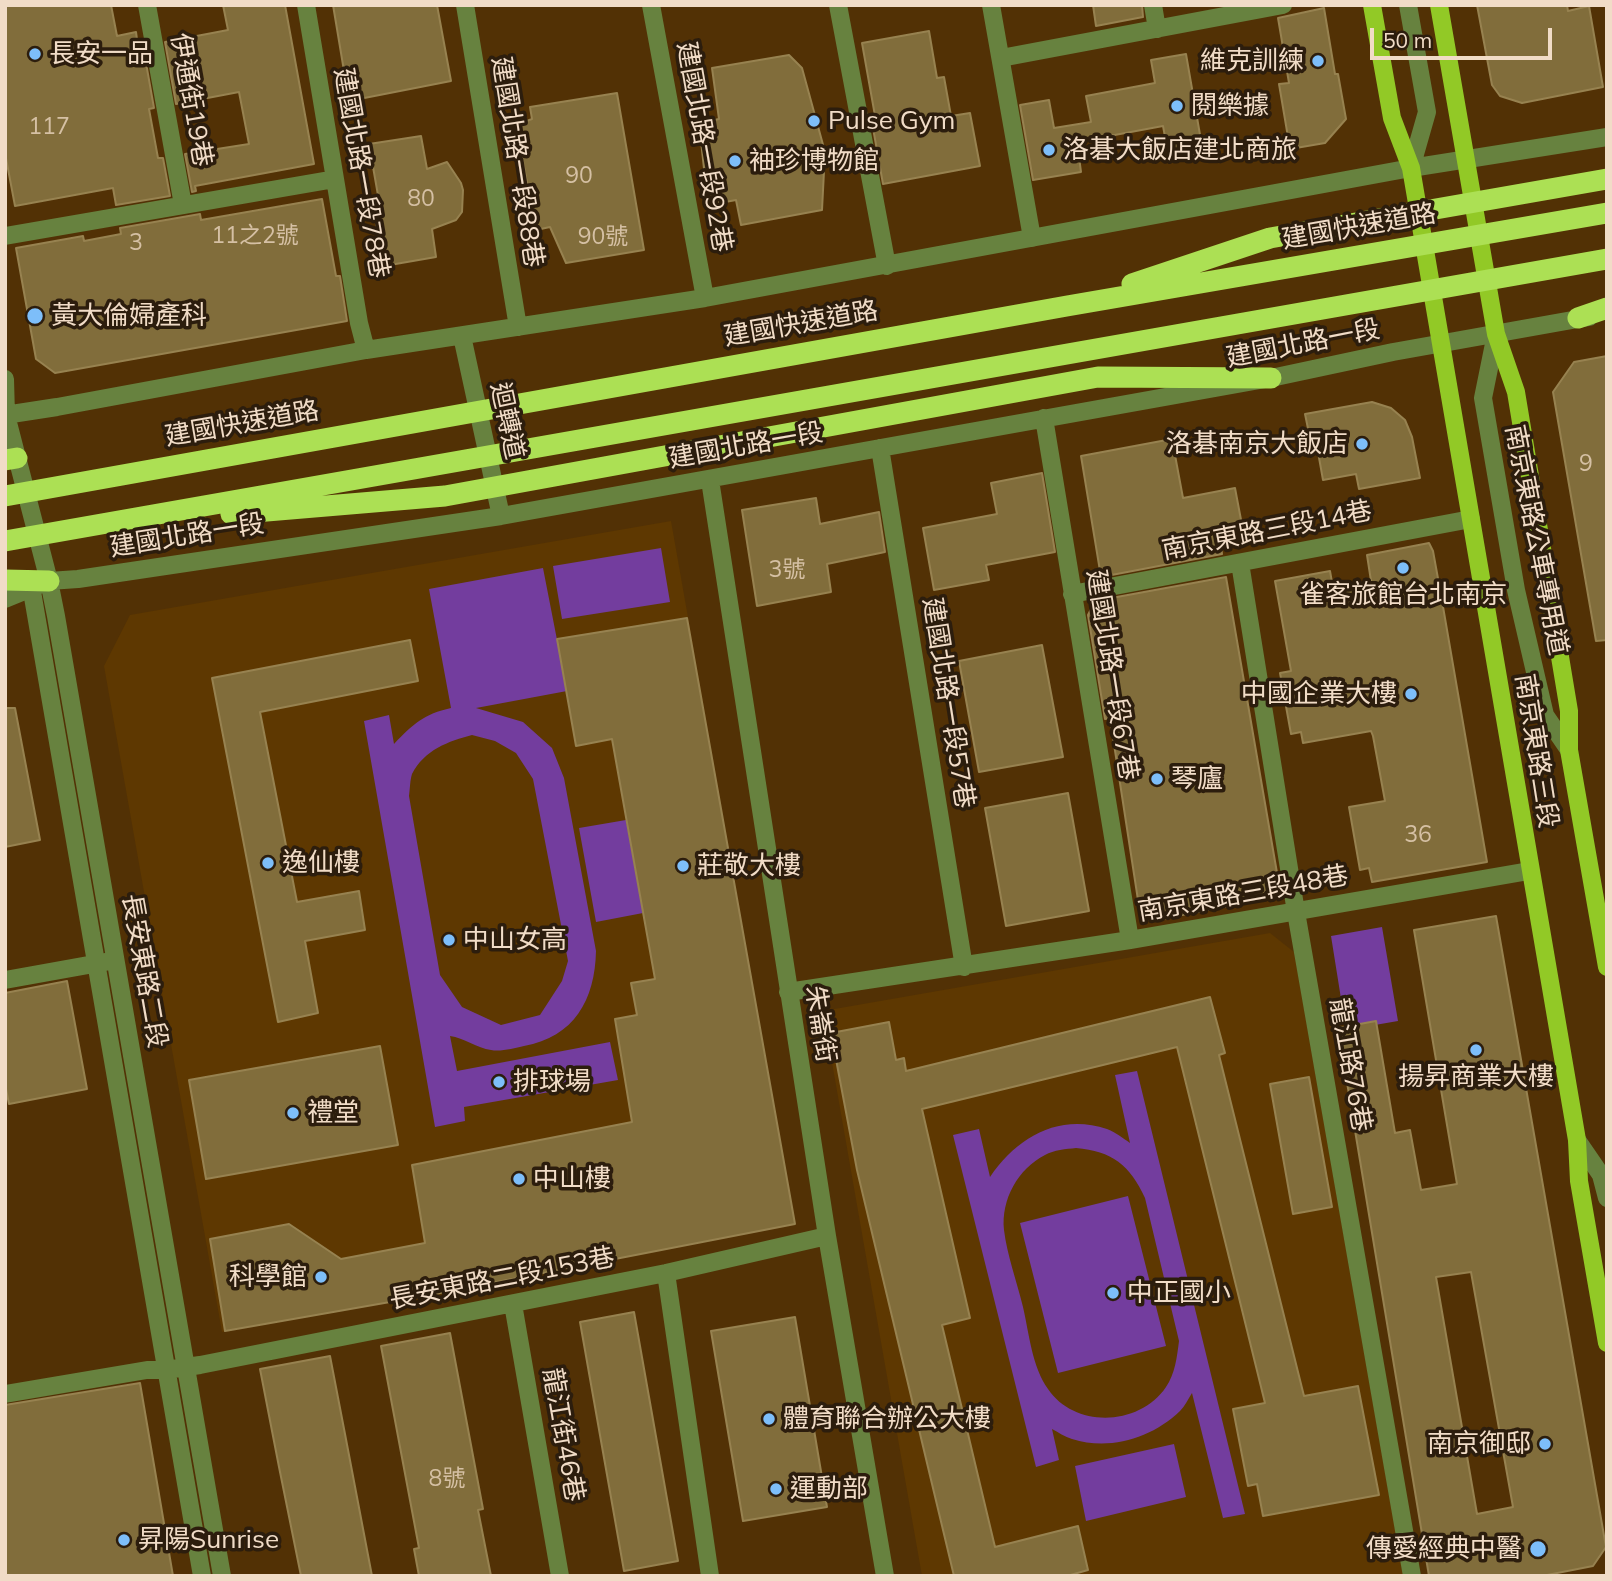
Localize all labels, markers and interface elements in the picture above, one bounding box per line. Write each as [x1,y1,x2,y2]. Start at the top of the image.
scale bar [1374,14,1556,58]
text: 50 m [1383,27,1432,53]
street label: 伊通街19巷 [164,31,218,169]
place label: 長安一品 [49,38,153,70]
street label: 建國北路一段92巷 [670,39,738,255]
place label: 維克訓練 [1200,45,1304,77]
marker: 長安一品 [27,46,43,62]
marker: 維克訓練 [1310,53,1326,69]
street label: 建國北路一段88巷 [485,54,549,270]
street label: 建國北路一段78巷 [327,65,395,281]
place label: 閱樂據 [1191,90,1269,122]
marker: 閱樂據 [1169,98,1185,114]
place label: Pulse Gym [828,105,955,137]
house number: 117 [28,113,70,141]
marker: Pulse Gym [806,113,822,129]
place label: 洛碁大飯店建北商旅 [1063,134,1297,166]
marker: 洛碁大飯店建北商旅 [1041,142,1057,158]
place label: 袖珍博物館 [749,145,879,177]
marker: 袖珍博物館 [727,153,743,169]
house number: 90 [565,162,593,190]
house number: 80 [407,185,435,213]
street label: 建國快速道路 [1279,198,1439,256]
house number: 11之2號 [211,222,299,250]
house number: 90號 [578,223,628,251]
house number: 3 [129,229,143,257]
street label: 建國快速道路 [721,295,881,353]
place label: 黃大倫婦產科 [51,300,207,332]
marker: 黃大倫婦產科 [25,306,45,326]
street label: 建國北路一段 [1223,314,1383,374]
street label: 迴轉道 [484,380,530,462]
street label: 建國快速道路 [162,395,322,453]
street label: 建國北路一段 [666,417,826,475]
street label: 南京東路公車專用道 [1498,422,1574,658]
place label: 洛碁南京大飯店 [1166,428,1348,460]
marker: 洛碁南京大飯店 [1354,436,1370,452]
house number: 9 [1579,450,1593,478]
street label: 南京東路三段14巷 [1159,495,1375,567]
street label: 建國北路一段 [108,508,266,564]
house number: 3號 [769,556,805,584]
marker: 雀客旅館台北南京 [1395,560,1411,576]
street label: 建國北路一段67巷 [1080,567,1144,783]
place label: 雀客旅館台北南京 [1299,579,1507,611]
street label: 建國北路一段57巷 [916,595,980,811]
street label: 南京東路三段 [1508,672,1564,830]
place label: 中國企業大樓 [1241,678,1397,710]
marker: 中國企業大樓 [1403,686,1419,702]
place label: 琴廬 [1171,763,1223,795]
marker: 琴廬 [1149,771,1165,787]
house number: 36 [1404,821,1432,849]
place label: 逸仙樓 [282,847,360,879]
place label: 莊敬大樓 [697,850,801,882]
marker: 逸仙樓 [260,855,276,871]
marker: 莊敬大樓 [675,858,691,874]
street label: 南京東路三段48巷 [1135,860,1351,928]
street label: 長安東路二段 [115,891,173,1051]
place label: 中山女高 [463,924,567,956]
marker: 中山女高 [441,932,457,948]
street label: 朱崙街 [798,983,842,1065]
street label: 龍江路76巷 [1323,996,1377,1134]
marker: 揚昇商業大樓 [1468,1042,1484,1058]
place label: 揚昇商業大樓 [1398,1061,1554,1093]
place label: 排球場 [513,1066,591,1098]
marker: 排球場 [491,1074,507,1090]
place label: 禮堂 [307,1097,359,1129]
marker: 禮堂 [285,1105,301,1121]
place label: 中山樓 [533,1163,611,1195]
marker: 中山樓 [511,1171,527,1187]
street label: 長安東路二段153巷 [387,1242,617,1316]
place label: 科學館 [229,1261,307,1293]
marker: 科學館 [313,1269,329,1285]
place label: 中正國小 [1127,1277,1231,1309]
marker: 中正國小 [1105,1285,1121,1301]
street label: 龍江街46巷 [536,1366,590,1504]
place label: 體育聯合辦公大樓 [783,1403,991,1435]
marker: 體育聯合辦公大樓 [761,1411,777,1427]
place label: 南京御邸 [1427,1428,1531,1460]
marker: 南京御邸 [1537,1436,1553,1452]
house number: 8號 [429,1465,465,1493]
place label: 運動部 [790,1473,868,1505]
marker: 運動部 [768,1481,784,1497]
place label: 昇陽Sunrise [138,1524,279,1556]
marker: 昇陽Sunrise [116,1532,132,1548]
place label: 傳愛經典中醫 [1366,1533,1522,1565]
marker: 傳愛經典中醫 [1528,1539,1548,1559]

